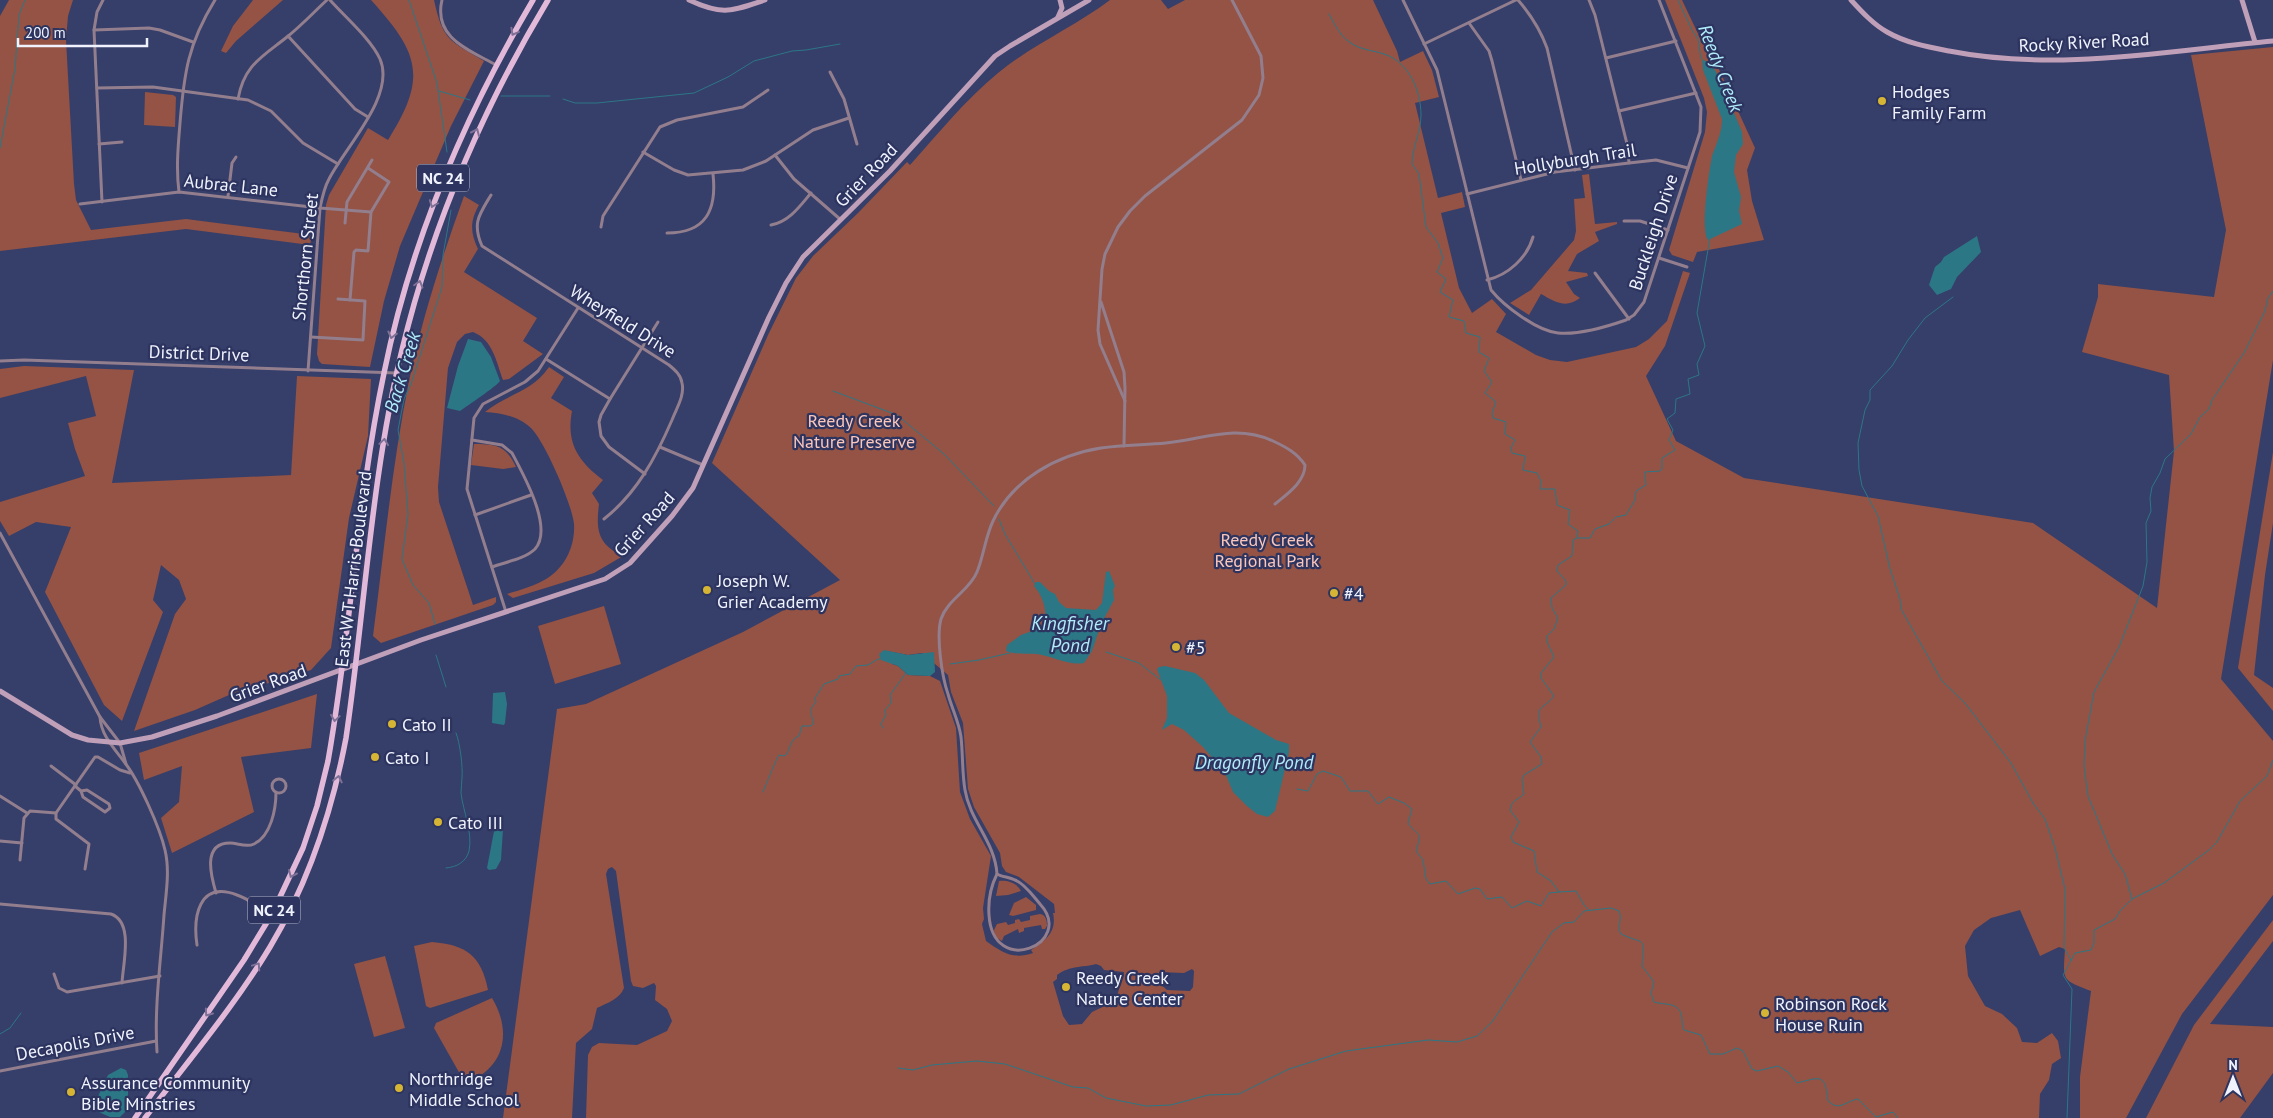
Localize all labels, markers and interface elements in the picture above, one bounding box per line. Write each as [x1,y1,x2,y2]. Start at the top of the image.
scale bar [18,15,146,47]
water label: Reedy Creek [1693,21,1749,117]
text: 200 m [25,23,66,42]
one-way arrow [511,27,521,36]
street label: Rocky River Road [2018,27,2150,57]
place label: Hodges Family Farm [1892,80,1986,124]
marker: Hodges Family Farm [1876,95,1888,107]
one-way arrow [470,128,481,137]
street label: Grier Road [830,138,902,212]
street label: Hollyburgh Trail [1512,138,1638,180]
road number: NC 24 [417,164,469,192]
street label: Aubrac Lane [183,169,279,201]
street label: Buckleigh Drive [1623,171,1683,293]
street label: Shorthorn Street [287,192,323,322]
one-way arrow [428,199,439,208]
street label: Wheyfield Drive [566,279,680,363]
one-way arrow [414,280,424,288]
water label: Back Creek [378,327,426,415]
one-way arrow [387,331,398,340]
street label: District Drive [148,340,250,366]
park label: Reedy Creek Nature Preserve [793,409,915,453]
one-way arrow [379,438,389,447]
street label: East W T Harris Boulevard [330,470,376,668]
street label: Grier Road [609,487,679,561]
park label: Reedy Creek Regional Park [1215,528,1320,572]
place label: Joseph W. Grier Academy [716,569,828,613]
place label: #4 [1344,582,1364,605]
marker: Joseph W. Grier Academy [701,584,713,596]
marker: #4 [1328,587,1340,599]
water label: Kingfisher Pond [1031,611,1110,657]
place label: #5 [1186,636,1206,659]
marker: #5 [1170,641,1182,653]
street label: Grier Road [226,658,310,708]
place label: Cato II [402,713,452,736]
one-way arrow [330,715,341,723]
marker: Cato II [386,718,398,730]
place label: Cato I [385,746,430,769]
water label: Dragonfly Pond [1195,750,1315,774]
marker: Cato I [369,751,381,763]
one-way arrow [332,775,343,784]
place label: Cato III [448,811,503,834]
marker: Cato III [432,816,444,828]
one-way arrow [287,869,298,878]
road number: NC 24 [248,896,300,924]
one-way arrow [251,962,260,972]
place label: Reedy Creek Nature Center [1076,966,1183,1010]
marker: Reedy Creek Nature Center [1060,981,1072,993]
place label: Robinson Rock House Ruin [1775,992,1887,1036]
one-way arrow [205,1007,213,1016]
marker: Robinson Rock House Ruin [1759,1007,1771,1019]
street label: Decapolis Drive [14,1020,136,1066]
north arrow [2208,1053,2258,1103]
text: N [2228,1056,2238,1074]
place label: Northridge Middle School [409,1067,519,1111]
place label: Assurance Community Bible Minstries [81,1071,251,1115]
marker: Northridge Middle School [393,1082,405,1094]
marker: Assurance Community Bible Minstries [65,1086,77,1098]

